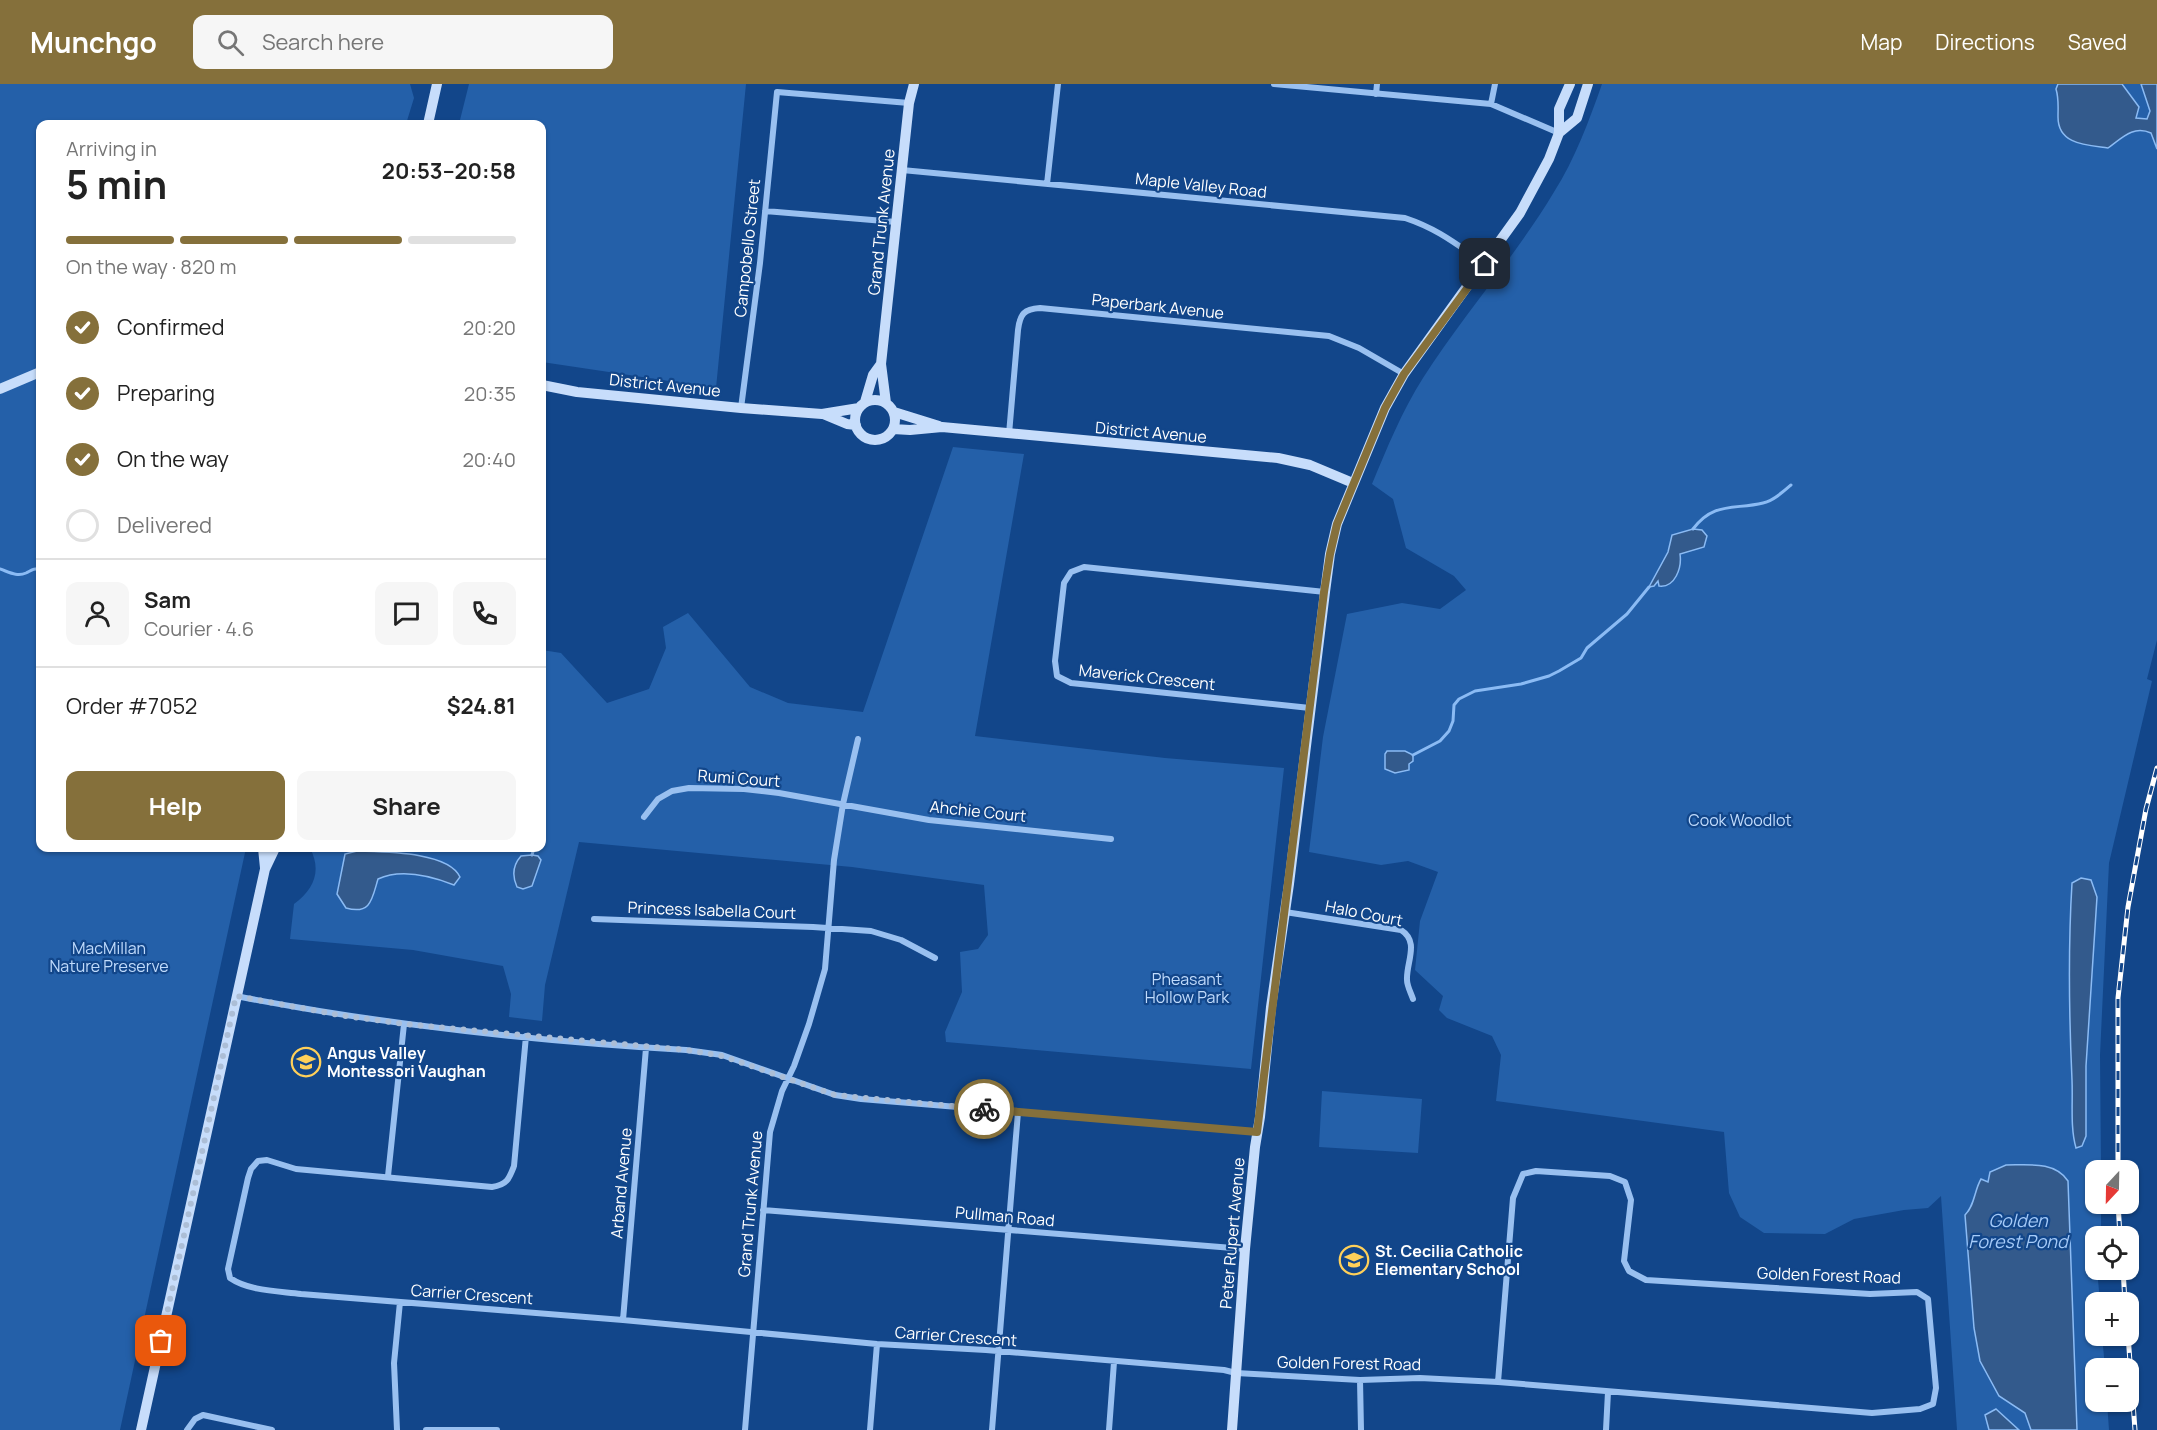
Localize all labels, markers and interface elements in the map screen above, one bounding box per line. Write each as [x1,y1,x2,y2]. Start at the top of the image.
search box [193,15,613,69]
text: Munchgo [30,23,157,61]
icon: search [214,26,247,59]
text: Search here [262,27,384,57]
text: Map [1861,28,1902,56]
text: Directions [1935,28,2035,56]
text: Saved [2068,28,2127,56]
text: Arriving in [66,135,157,162]
street label: Grand Trunk Avenue [862,148,900,296]
text: 20:53–20:58 [382,156,516,186]
text: 5 min [66,157,167,211]
street label: Maple Valley Road [1134,167,1268,203]
street label: Campobello Street [729,178,765,318]
pin [1459,238,1510,289]
icon: home [1468,247,1501,280]
text: On the way · 820 m [66,253,236,280]
street label: Paperbark Avenue [1091,288,1225,324]
icon: check [66,311,99,344]
text: Confirmed [117,312,225,342]
text: 20:20 [463,314,516,341]
street label: District Avenue [608,368,722,402]
icon: check [66,377,99,410]
text: Preparing [117,378,215,408]
text: 20:35 [464,380,516,407]
street label: District Avenue [1094,416,1208,448]
icon: check [66,443,99,476]
text: On the way [117,444,229,474]
text: 20:40 [462,446,516,473]
text: Delivered [117,510,212,540]
button: person [66,582,129,645]
button: chat [375,582,438,645]
button: phone [453,582,516,645]
text: Sam [144,585,191,615]
text: Courier · 4.6 [144,615,254,642]
street label: Maverick Crescent [1078,659,1216,695]
text: Order #7052 [66,691,197,721]
text: $24.81 [447,691,516,721]
street label: Rumi Court [697,764,781,792]
button: Help [66,771,285,840]
button: Share [297,771,516,840]
street label: Ahchie Court [929,795,1027,827]
park label: Cook Woodlot [1688,809,1792,831]
street label: Halo Court [1323,895,1405,931]
street label: Princess Isabella Court [627,896,797,924]
park label: MacMillan Nature Preserve [49,937,169,977]
park label: Pheasant Hollow Park [1145,968,1230,1008]
place label: Angus Valley Montessori Vaughan [327,1042,486,1082]
school or university icon: Angus Valley Montessori Vaughan [290,1046,322,1078]
courier [954,1079,1014,1139]
icon: bike [968,1093,1001,1126]
street label: Arband Avenue [605,1127,637,1239]
street label: Grand Trunk Avenue [733,1130,767,1278]
street label: Peter Rupert Avenue [1214,1156,1250,1310]
north arrow [2085,1160,2139,1214]
map controls [2085,1160,2139,1412]
street label: Pullman Road [954,1201,1056,1231]
water label: Golden Forest Pond [1968,1208,2070,1253]
button: locate [2085,1226,2139,1280]
place label: St. Cecilia Catholic Elementary School [1375,1240,1523,1280]
school or university icon: St. Cecilia Catholic Elementary School [1338,1244,1370,1276]
street label: Golden Forest Road [1757,1261,1901,1289]
street label: Carrier Crescent [410,1279,534,1309]
button: + [2085,1292,2139,1346]
pin [135,1315,186,1366]
street label: Carrier Crescent [894,1321,1018,1351]
icon: bag [144,1324,177,1357]
street label: Golden Forest Road [1277,1351,1421,1375]
button: − [2085,1358,2139,1412]

